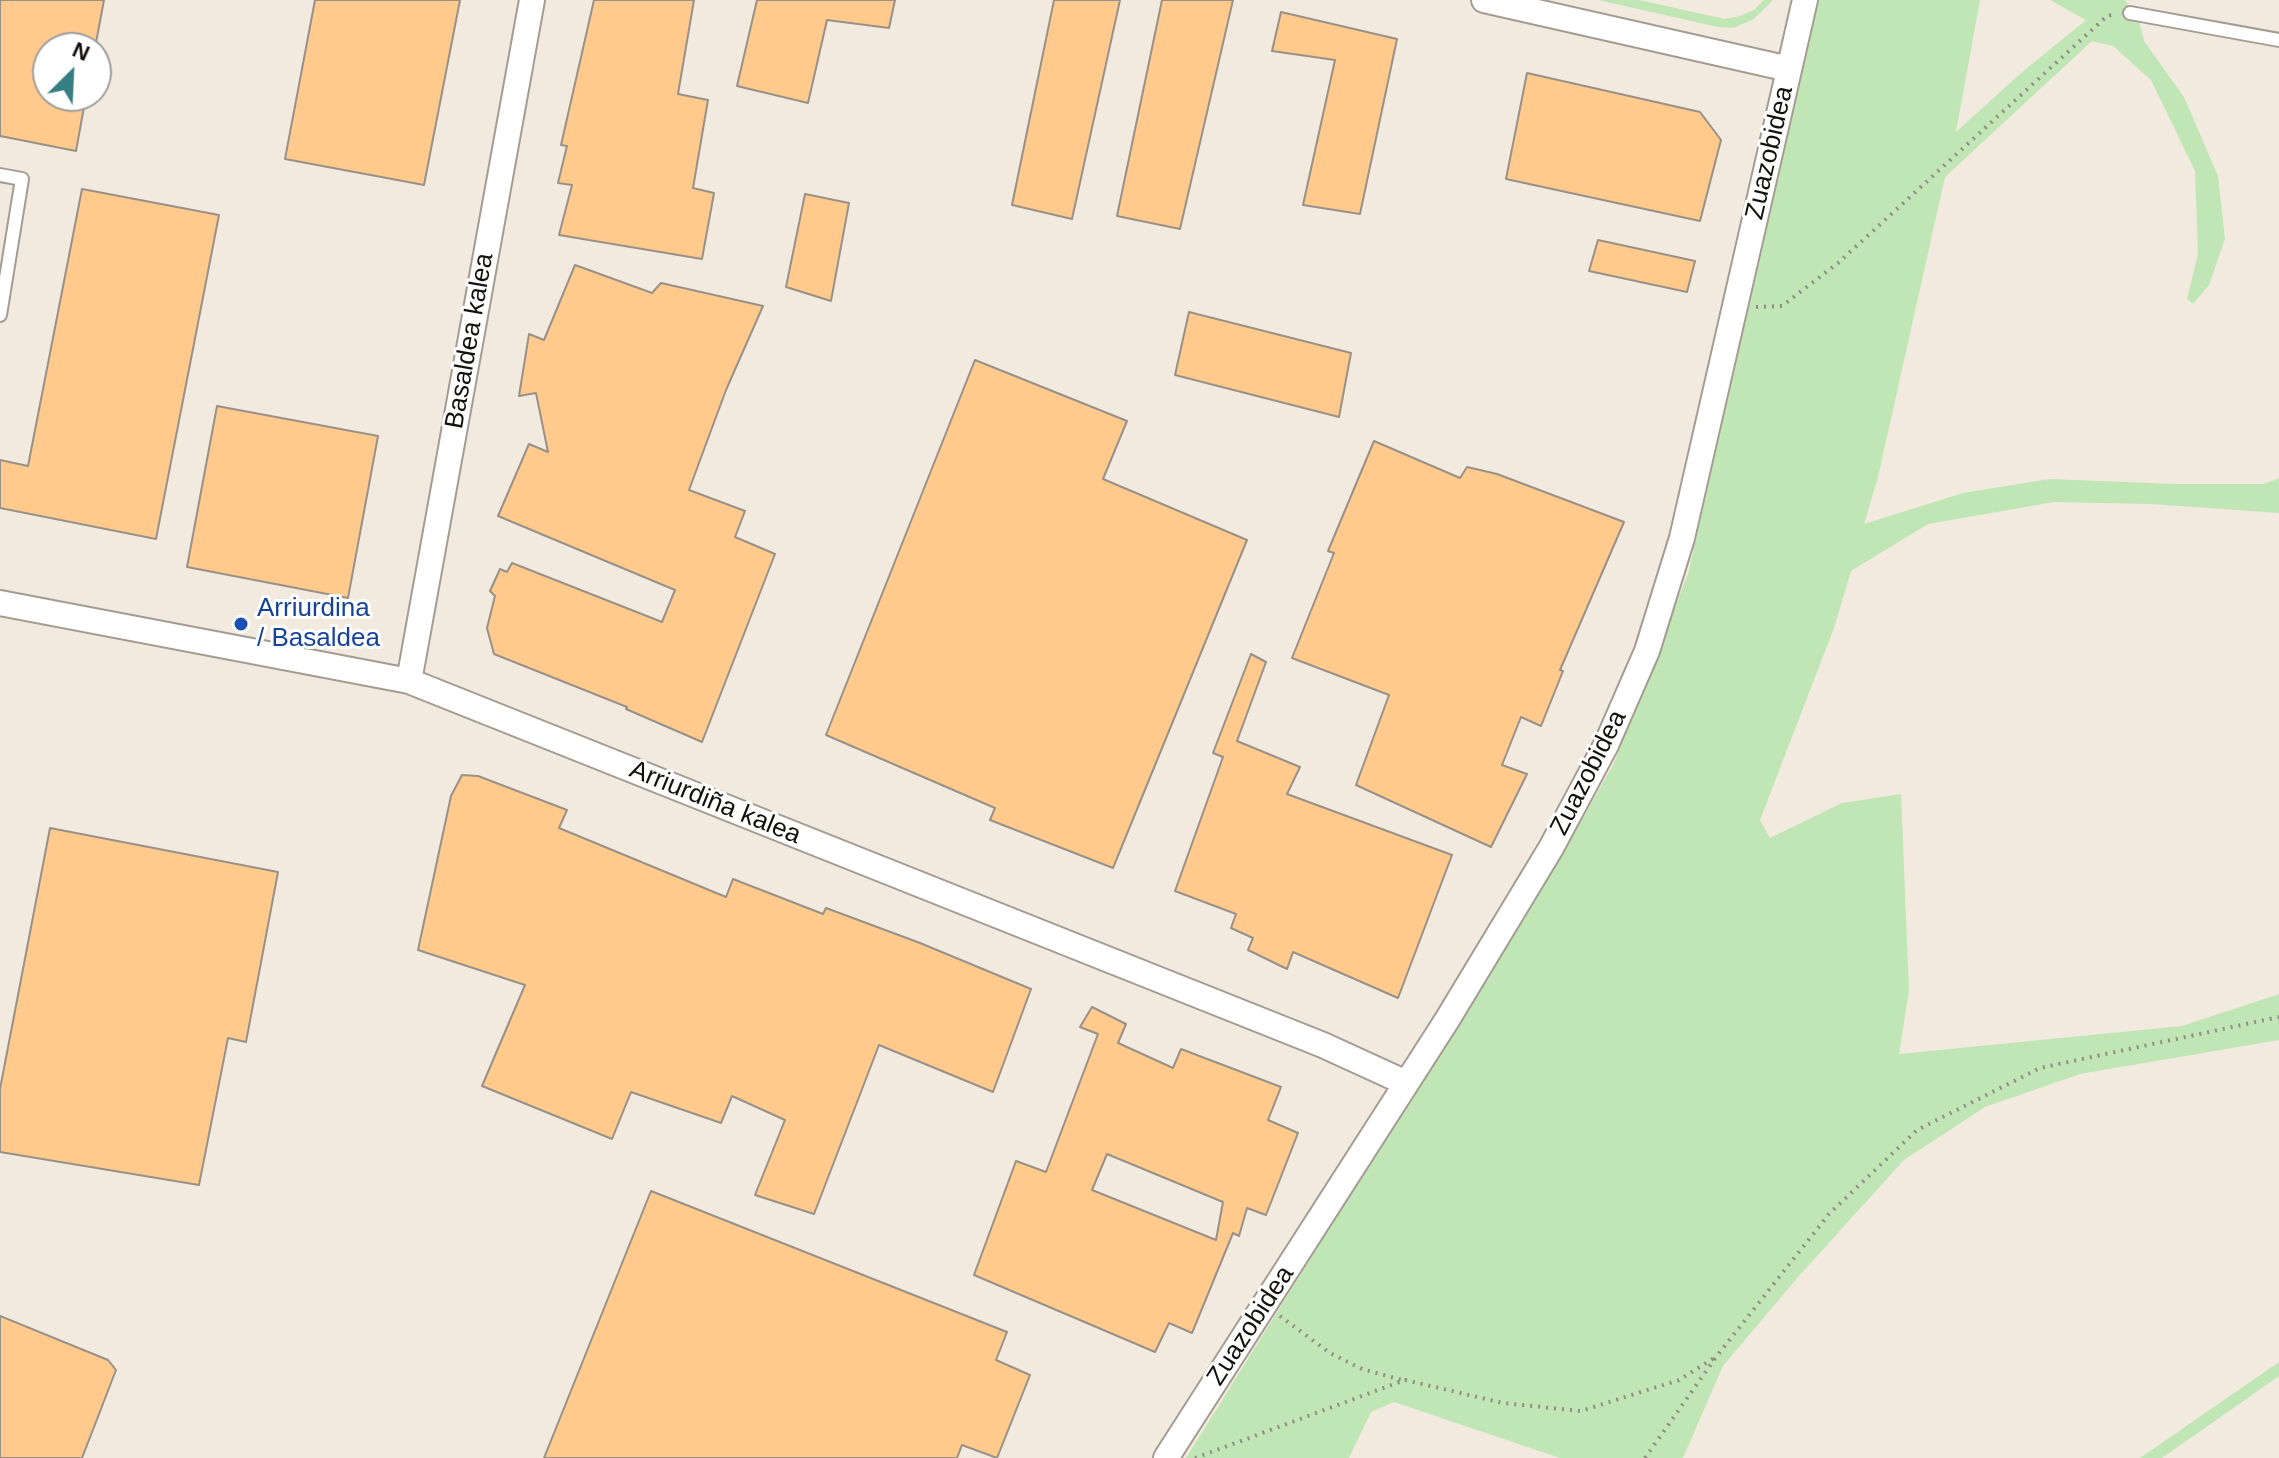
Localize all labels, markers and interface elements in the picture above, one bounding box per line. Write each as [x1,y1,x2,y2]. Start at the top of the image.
north arrow [32,32,112,112]
text: N [69,37,93,66]
street label: Zuazobidea [1740,83,1800,223]
street label: Basaldea kalea [439,251,501,431]
place label: Arriurdina / Basaldea [257,593,380,654]
marker: Arriurdina / Basaldea [232,615,250,633]
street label: Zuazobidea [1544,705,1634,841]
street label: Arriurdiña kalea [625,754,805,852]
street label: Zuazobidea [1201,1261,1301,1391]

